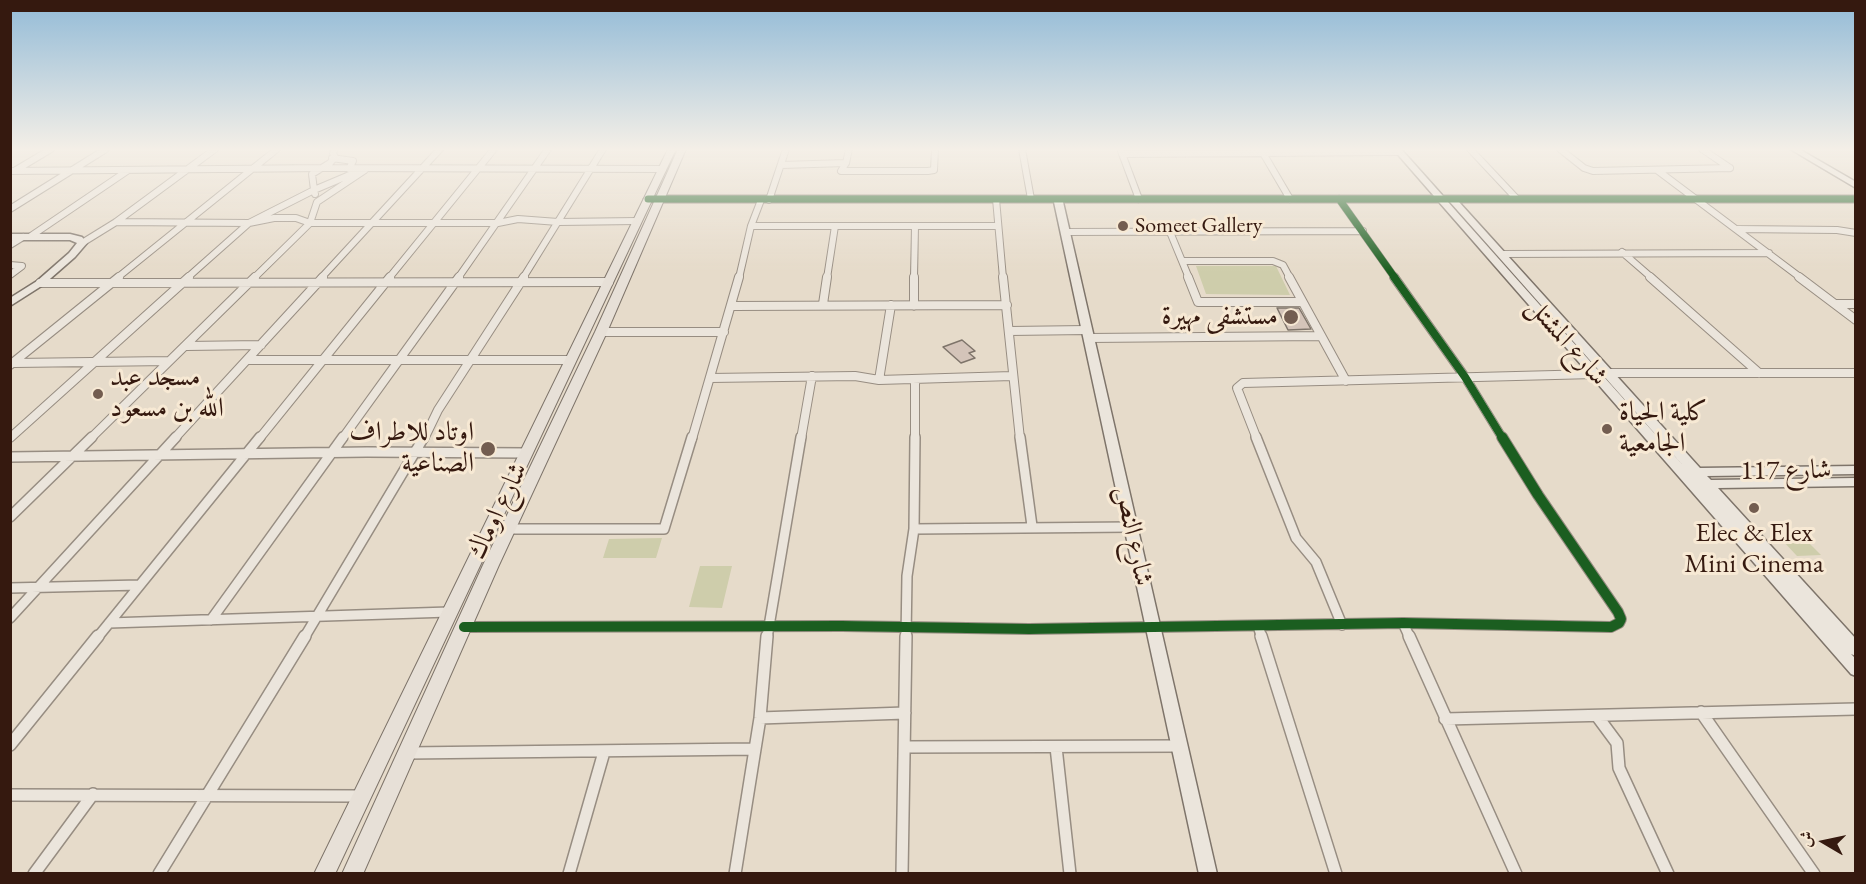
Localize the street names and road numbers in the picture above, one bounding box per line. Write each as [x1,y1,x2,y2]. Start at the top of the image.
street label: شارع المشتل [1520,291,1614,393]
street label: شارع 117 [1740,454,1832,488]
street label: شارع اوماك [461,457,535,565]
street label: شارع النص [1107,483,1159,589]

